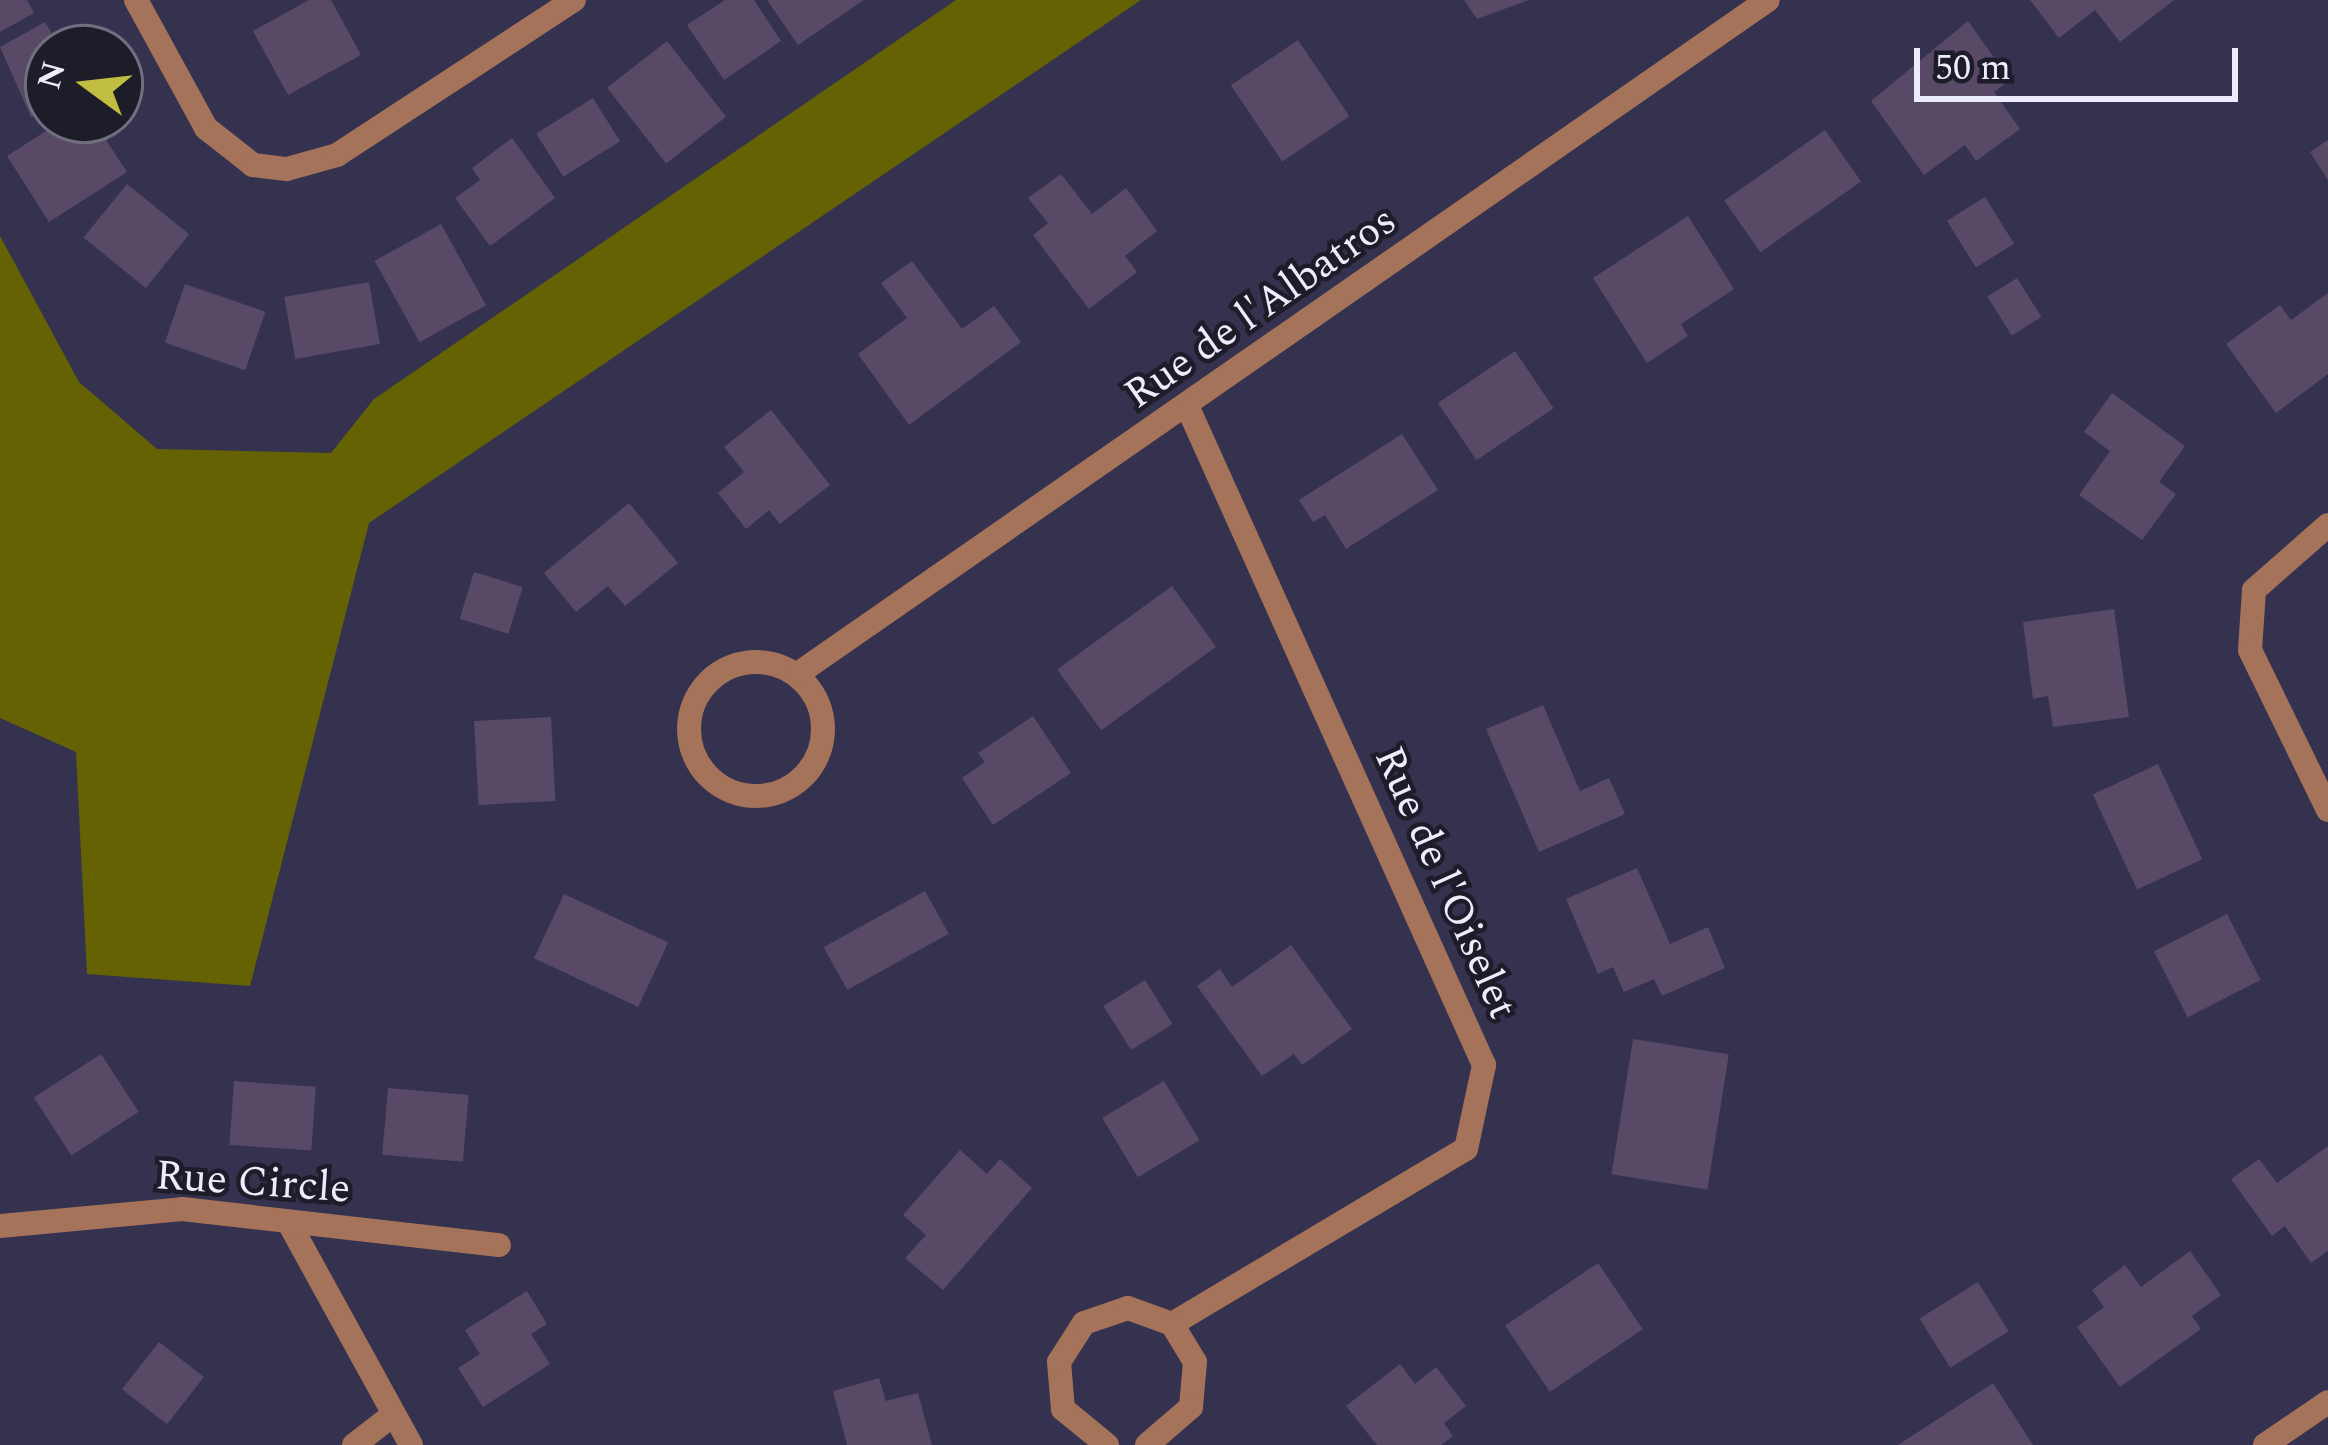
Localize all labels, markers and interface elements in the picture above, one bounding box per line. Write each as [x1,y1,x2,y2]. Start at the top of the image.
north arrow [24,24,144,144]
scale bar [1920,24,2244,98]
text: 50 m [1935,41,2011,96]
text: N [24,56,80,95]
street label: Rue de l'Albatros [1116,196,1406,420]
street label: Rue de l'Oiselet [1363,739,1527,1027]
street label: Rue Circle [154,1151,352,1215]

